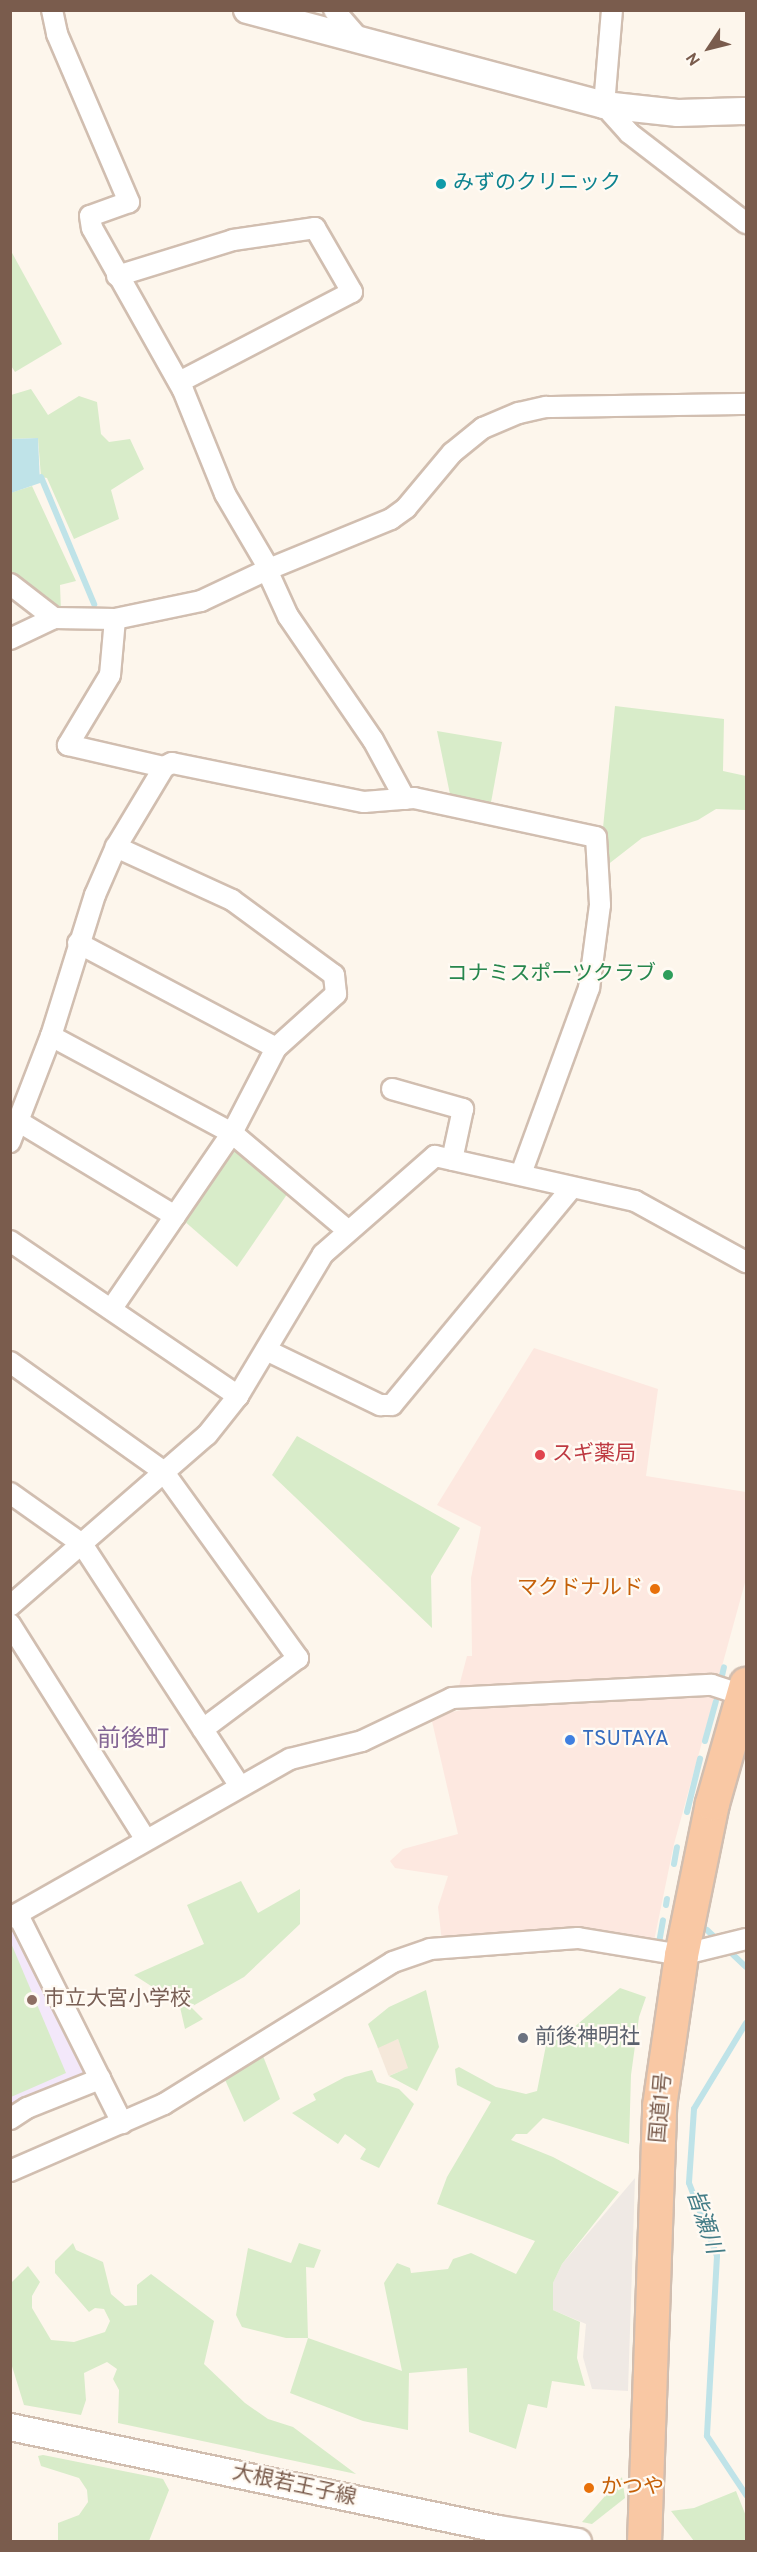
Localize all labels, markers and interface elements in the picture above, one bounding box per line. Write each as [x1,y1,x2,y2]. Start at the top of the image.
north arrow [679,18,739,78]
text: N [683,48,706,69]
place label: みずのクリニック [453,171,621,197]
marker: みずのクリニック [434,177,448,191]
place label: コナミスポーツクラブ [446,962,656,988]
marker: コナミスポーツクラブ [661,968,675,982]
place label: スギ薬局 [552,1442,636,1468]
marker: スギ薬局 [533,1448,547,1462]
place label: マクドナルド [517,1576,643,1602]
marker: マクドナルド [648,1582,662,1596]
district label: 前後町 [97,1727,169,1755]
place label: TSUTAYA [582,1727,669,1753]
marker: TSUTAYA [563,1733,577,1747]
place label: 市立大宮小学校 [44,1987,191,2013]
marker: 市立大宮小学校 [25,1993,39,2007]
place label: 前後神明社 [535,2025,640,2051]
marker: 前後神明社 [516,2031,530,2045]
street label: 国道1号 [646,2072,678,2144]
water label: 皆瀬川 [680,2187,726,2257]
street label: 大根若王子線 [230,2461,358,2511]
place label: かつや [601,2475,664,2501]
marker: かつや [582,2481,596,2495]

